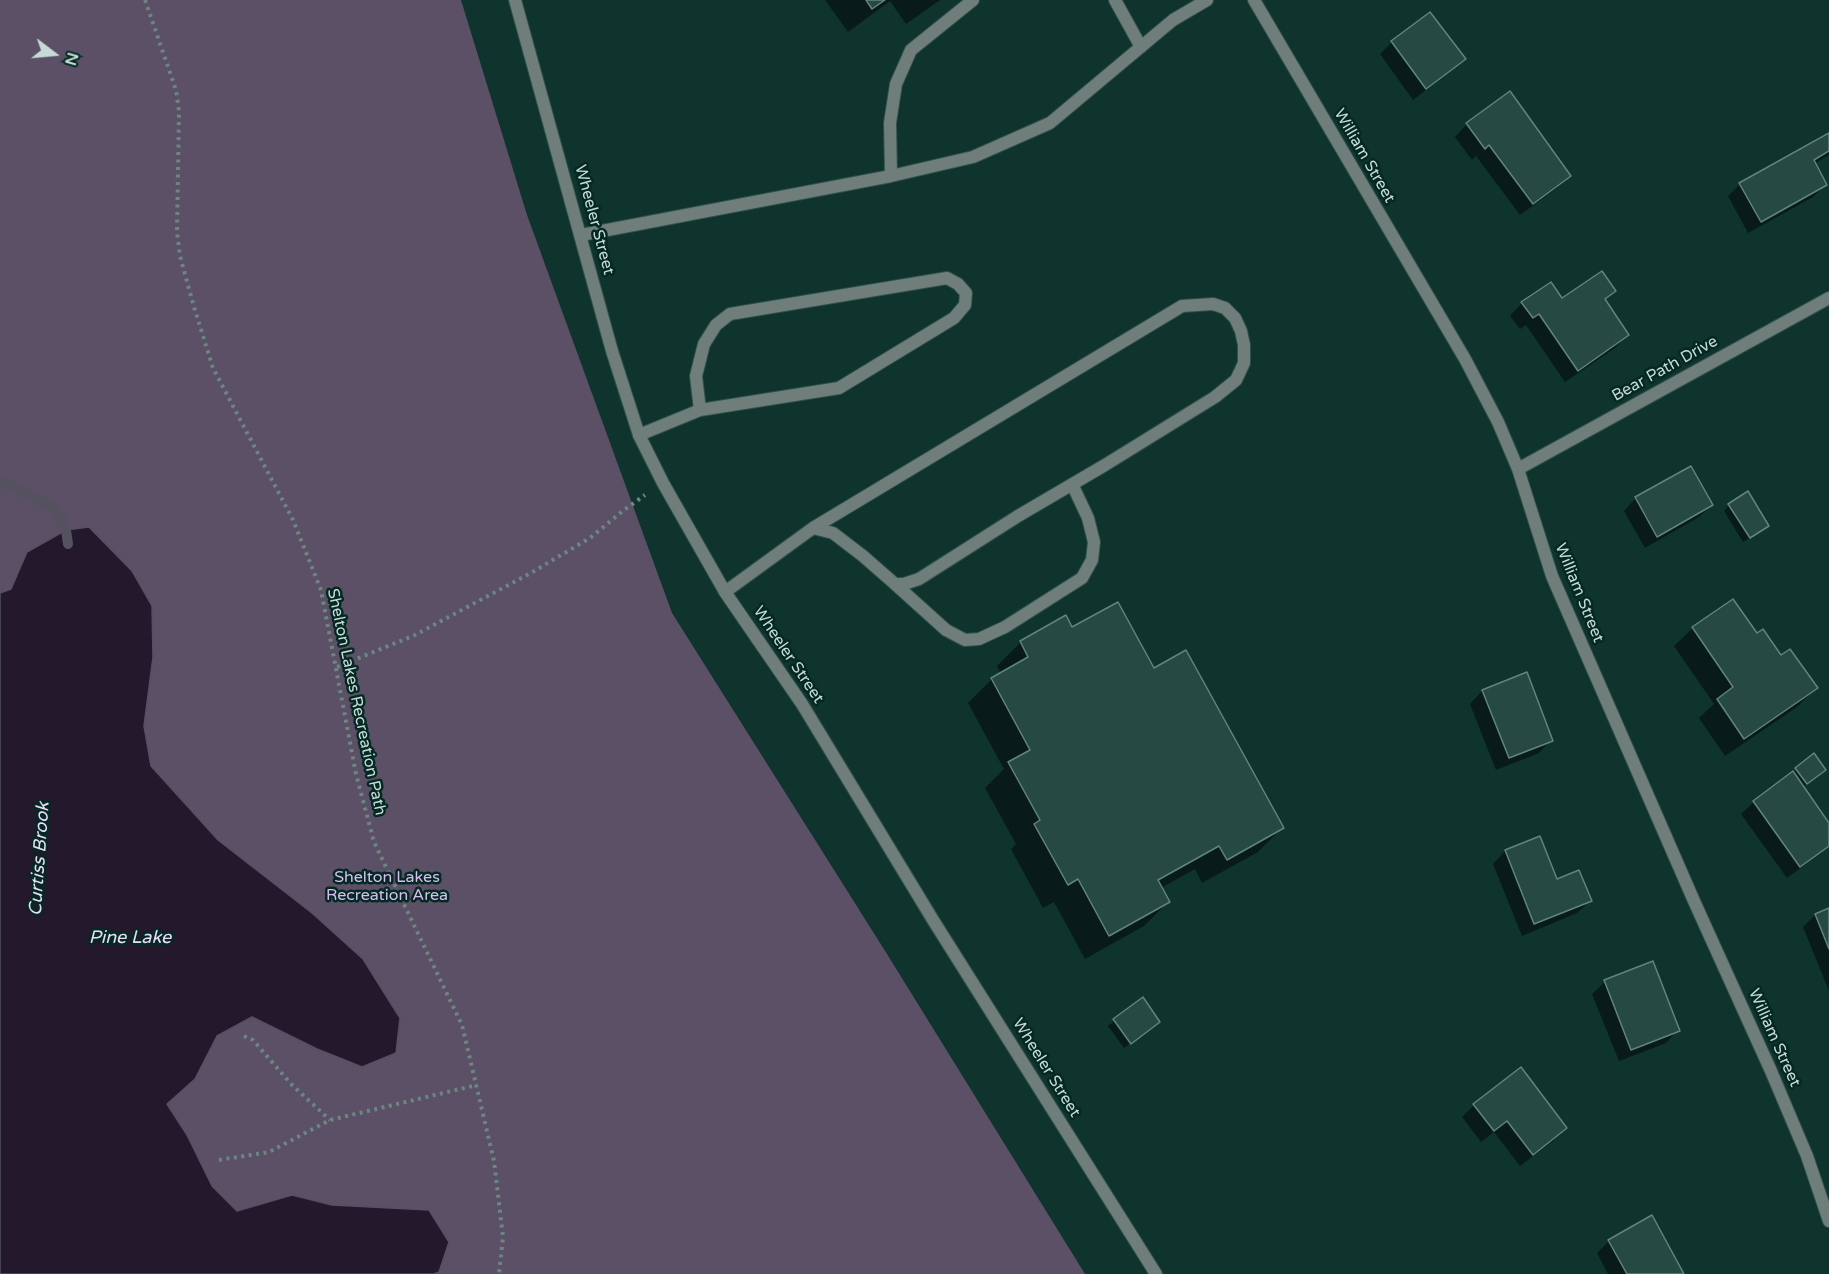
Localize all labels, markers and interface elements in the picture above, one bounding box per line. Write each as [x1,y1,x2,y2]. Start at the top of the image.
north arrow [24,24,84,84]
text: N [60,50,83,68]
street label: William Street [1329,106,1399,206]
street label: Wheeler Street [570,163,618,277]
street label: Bear Path Drive [1609,332,1721,406]
street label: William Street [1550,540,1608,646]
street label: Shelton Lakes Recreation Path [323,587,389,817]
street label: Wheeler Street [748,603,828,707]
water label: Curtiss Brook [25,801,55,917]
park label: Shelton Lakes Recreation Area [326,868,448,906]
water label: Pine Lake [89,927,171,949]
street label: William Street [1744,986,1804,1090]
street label: Wheeler Street [1008,1015,1084,1121]

